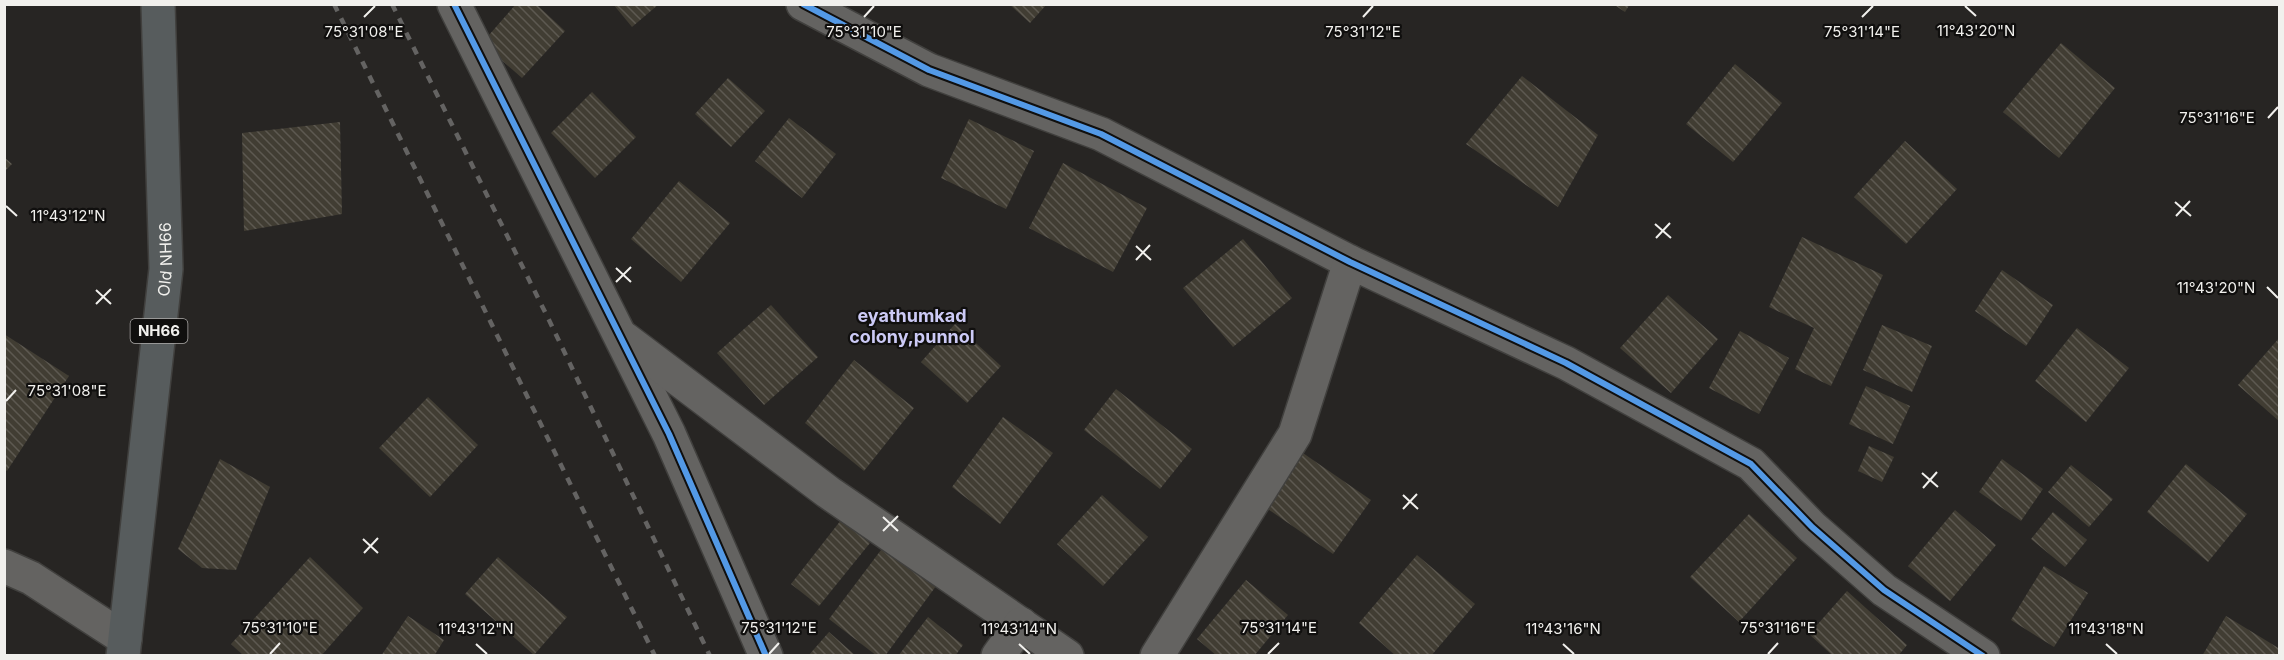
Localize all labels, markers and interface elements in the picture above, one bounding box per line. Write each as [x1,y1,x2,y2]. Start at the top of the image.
text: 11°43'20"N [1937,21,2015,40]
text: 75°31'08"E [325,22,403,41]
text: 75°31'10"E [826,22,902,41]
text: 75°31'12"E [1325,22,1401,41]
text: 75°31'14"E [1824,22,1900,41]
text: 75°31'16"E [2179,108,2255,127]
text: 11°43'12"N [30,206,106,225]
street label: Old NH66 [153,222,176,297]
text: 11°43'20"N [2177,278,2255,297]
district label: eyathumkad colony,punnol [849,305,975,347]
road number: NH66 [130,319,188,343]
text: 75°31'08"E [28,381,106,400]
text: 75°31'10"E [242,618,318,637]
text: 75°31'12"E [741,618,817,637]
text: 75°31'14"E [1241,618,1317,637]
text: 75°31'16"E [1740,618,1816,637]
text: 11°43'12"N [438,619,514,638]
text: 11°43'14"N [981,619,1057,638]
text: 11°43'16"N [1525,619,1601,638]
text: 11°43'18"N [2068,619,2144,638]

